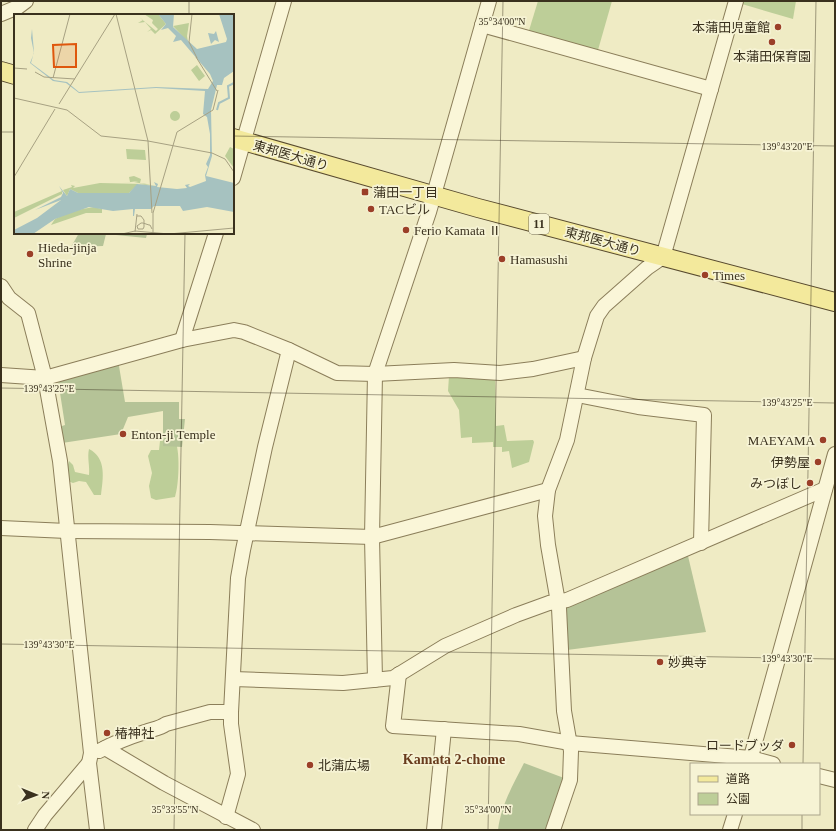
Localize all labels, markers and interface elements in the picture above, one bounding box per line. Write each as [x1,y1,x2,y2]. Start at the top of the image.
inset map [14,14,234,234]
text: 35°34'00"N [478,16,526,27]
place label: 本蒲田児童館 [692,20,770,35]
marker: 本蒲田児童館 [773,22,783,32]
marker: 本蒲田保育園 [767,37,777,47]
place label: 本蒲田保育園 [733,49,811,64]
street label: 東邦医大通り [251,138,330,173]
text: 139°43'20"E [762,141,813,152]
place label: 蒲田一丁目 [373,185,438,200]
marker: 蒲田一丁目 [360,187,370,197]
place label: TACビル [379,202,430,217]
marker: TACビル [366,204,376,214]
road number: 11 [529,214,549,234]
place label: Ferio Kamata Ⅱ [414,223,501,238]
street label: 東邦医大通り [563,224,642,259]
marker: Ferio Kamata Ⅱ [401,225,411,235]
place label: Hieda-jinja Shrine [38,240,97,270]
marker: Hieda-jinja Shrine [25,249,35,259]
place label: Hamasushi [510,252,568,267]
marker: Hamasushi [497,254,507,264]
place label: Times [713,268,745,283]
marker: Times [700,270,710,280]
text: 139°43'25"E [24,383,75,394]
text: 139°43'25"E [762,397,813,408]
place label: Enton-ji Temple [131,427,216,442]
marker: Enton-ji Temple [118,429,128,439]
place label: MAEYAMA [748,433,816,448]
marker: MAEYAMA [818,435,828,445]
place label: 伊勢屋 [771,455,810,470]
marker: 伊勢屋 [813,457,823,467]
place label: みつぼし [750,476,802,491]
marker: みつぼし [805,478,815,488]
text: 139°43'30"E [24,639,75,650]
text: 139°43'30"E [762,653,813,664]
place label: 妙典寺 [668,655,707,670]
marker: 妙典寺 [655,657,665,667]
place label: 椿神社 [115,726,154,741]
marker: 椿神社 [102,728,112,738]
place label: ロードブッダ [706,738,784,753]
marker: ロードブッダ [787,740,797,750]
district label: Kamata 2-chome [403,752,505,767]
place label: 北蒲広場 [318,758,370,773]
marker: 北蒲広場 [305,760,315,770]
legend [690,763,820,815]
text: 道路 [726,772,750,786]
north arrow [16,775,56,815]
text: N [40,791,52,799]
text: 公園 [726,792,750,806]
text: 35°33'55"N [151,804,199,815]
text: 35°34'00"N [464,804,512,815]

